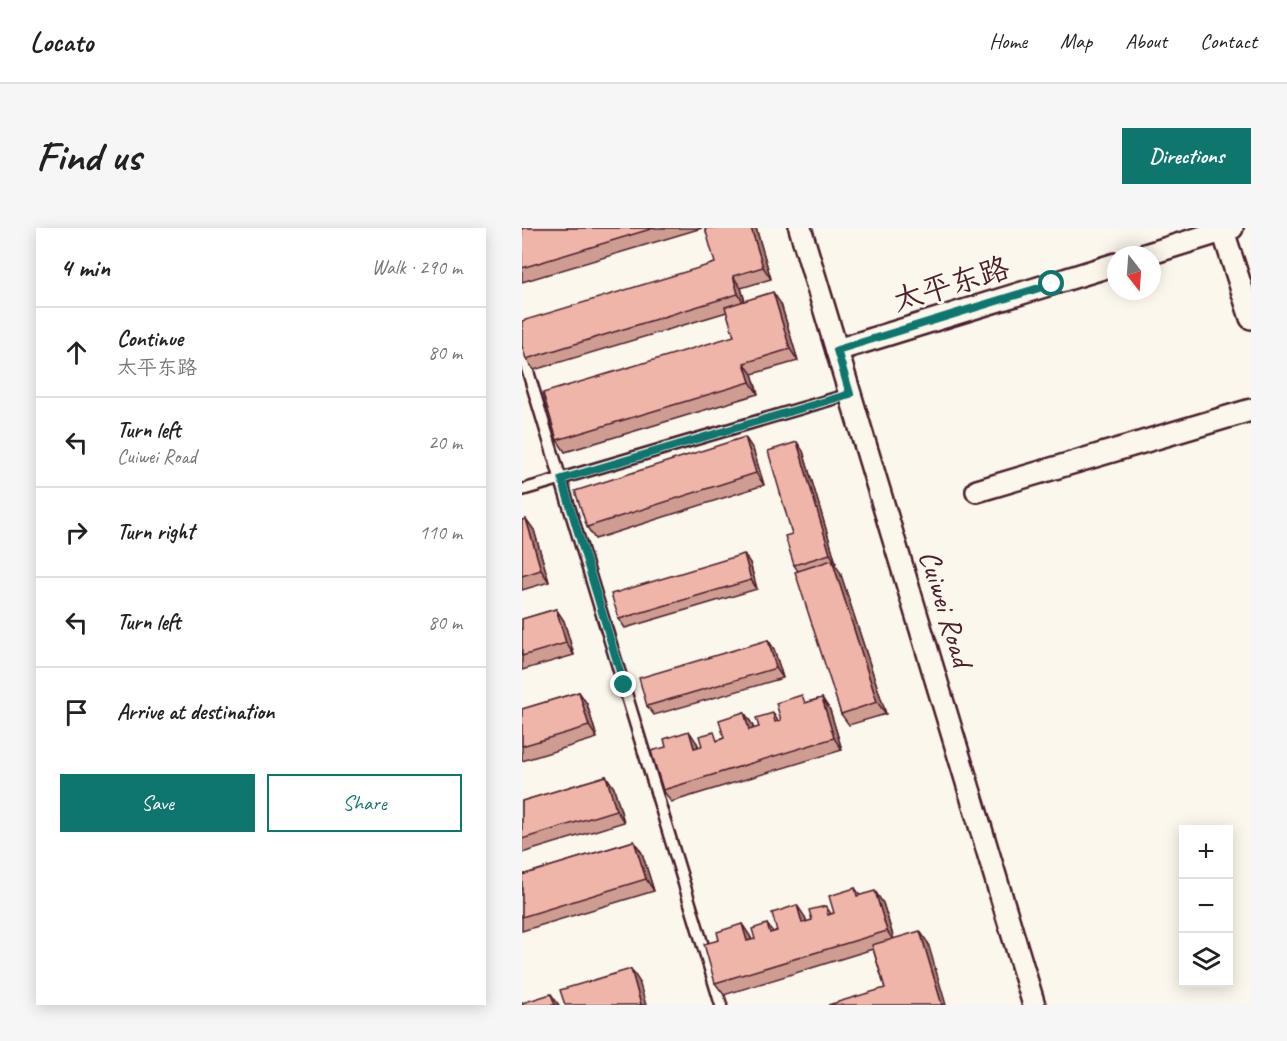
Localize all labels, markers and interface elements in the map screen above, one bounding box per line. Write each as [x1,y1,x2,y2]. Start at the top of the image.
text: Locato [30,24,93,59]
text: Home [989,28,1027,54]
text: Map [1060,28,1092,54]
text: About [1125,28,1167,54]
text: Contact [1200,28,1257,54]
button: Directions [1122,128,1251,184]
text: Find us [36,130,141,183]
north arrow [1107,246,1161,300]
street label: 太平东路 [888,248,1014,320]
text: 4 min [60,251,110,284]
text: Walk · 290 m [372,255,462,280]
route start [1038,270,1064,296]
text: Continue [117,325,183,353]
icon: ahead [60,336,93,369]
text: 80 m [428,340,462,365]
text: 太平东路 [117,355,197,380]
text: Turn left [117,416,181,444]
icon: left [60,426,93,459]
text: 20 m [428,430,462,455]
text: Cuiwei Road [117,444,196,469]
icon: right [60,516,93,549]
text: Turn right [117,518,194,546]
text: 110 m [419,520,462,545]
street label: Cuiwei Road [910,545,983,675]
icon: left [60,606,93,639]
text: Turn left [117,608,181,636]
text: 80 m [428,610,462,635]
route end [610,671,636,697]
icon: arrive [60,696,93,729]
text: Arrive at destination [117,698,274,726]
button: Save [60,774,255,832]
button: Share [267,774,462,832]
map controls [1179,825,1233,987]
button: + [1179,825,1233,879]
button: − [1179,879,1233,933]
button: layers [1179,933,1233,987]

